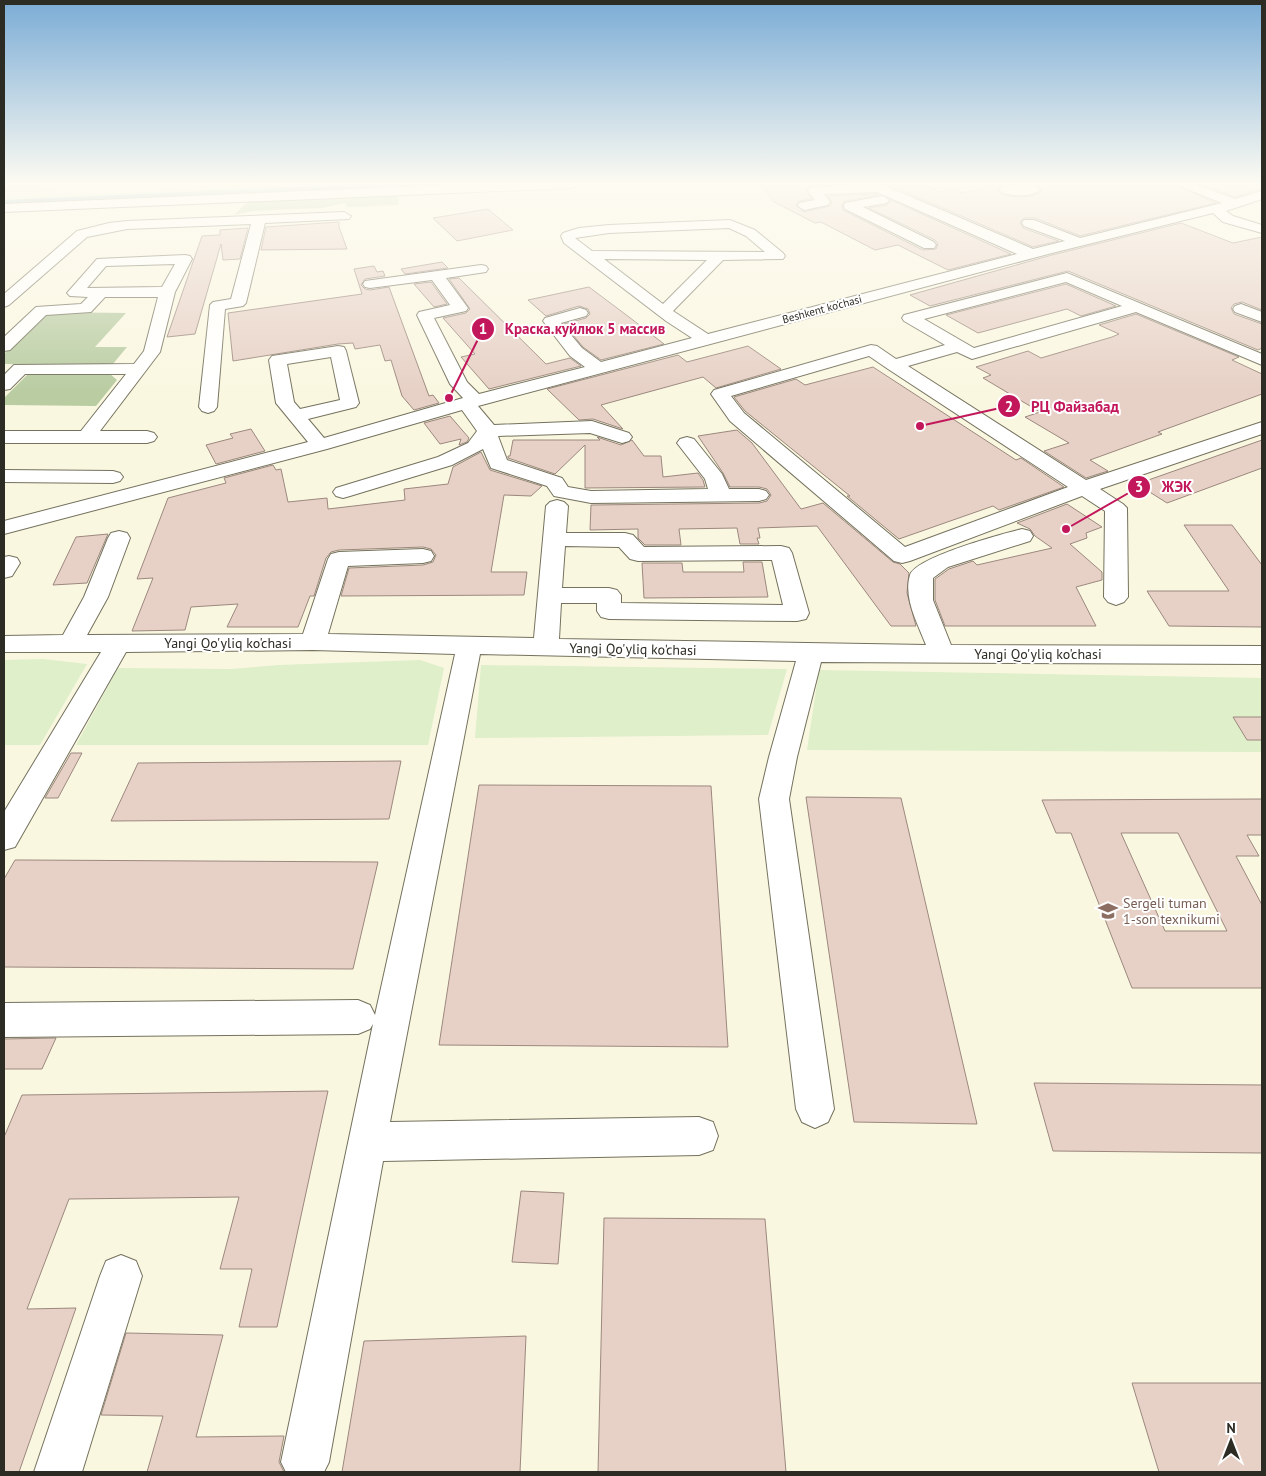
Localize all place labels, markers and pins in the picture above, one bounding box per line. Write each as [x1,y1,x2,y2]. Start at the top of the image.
callout: Краска.куйлюк 5 массив [470,314,676,344]
callout: РЦ Файзабад [996,391,1129,421]
callout: ЖЭК [1127,472,1202,502]
place label: Sergeli tuman 1-son texnikumi [1123,894,1220,928]
school or university icon: Sergeli tuman 1-son texnikumi [1097,900,1119,922]

